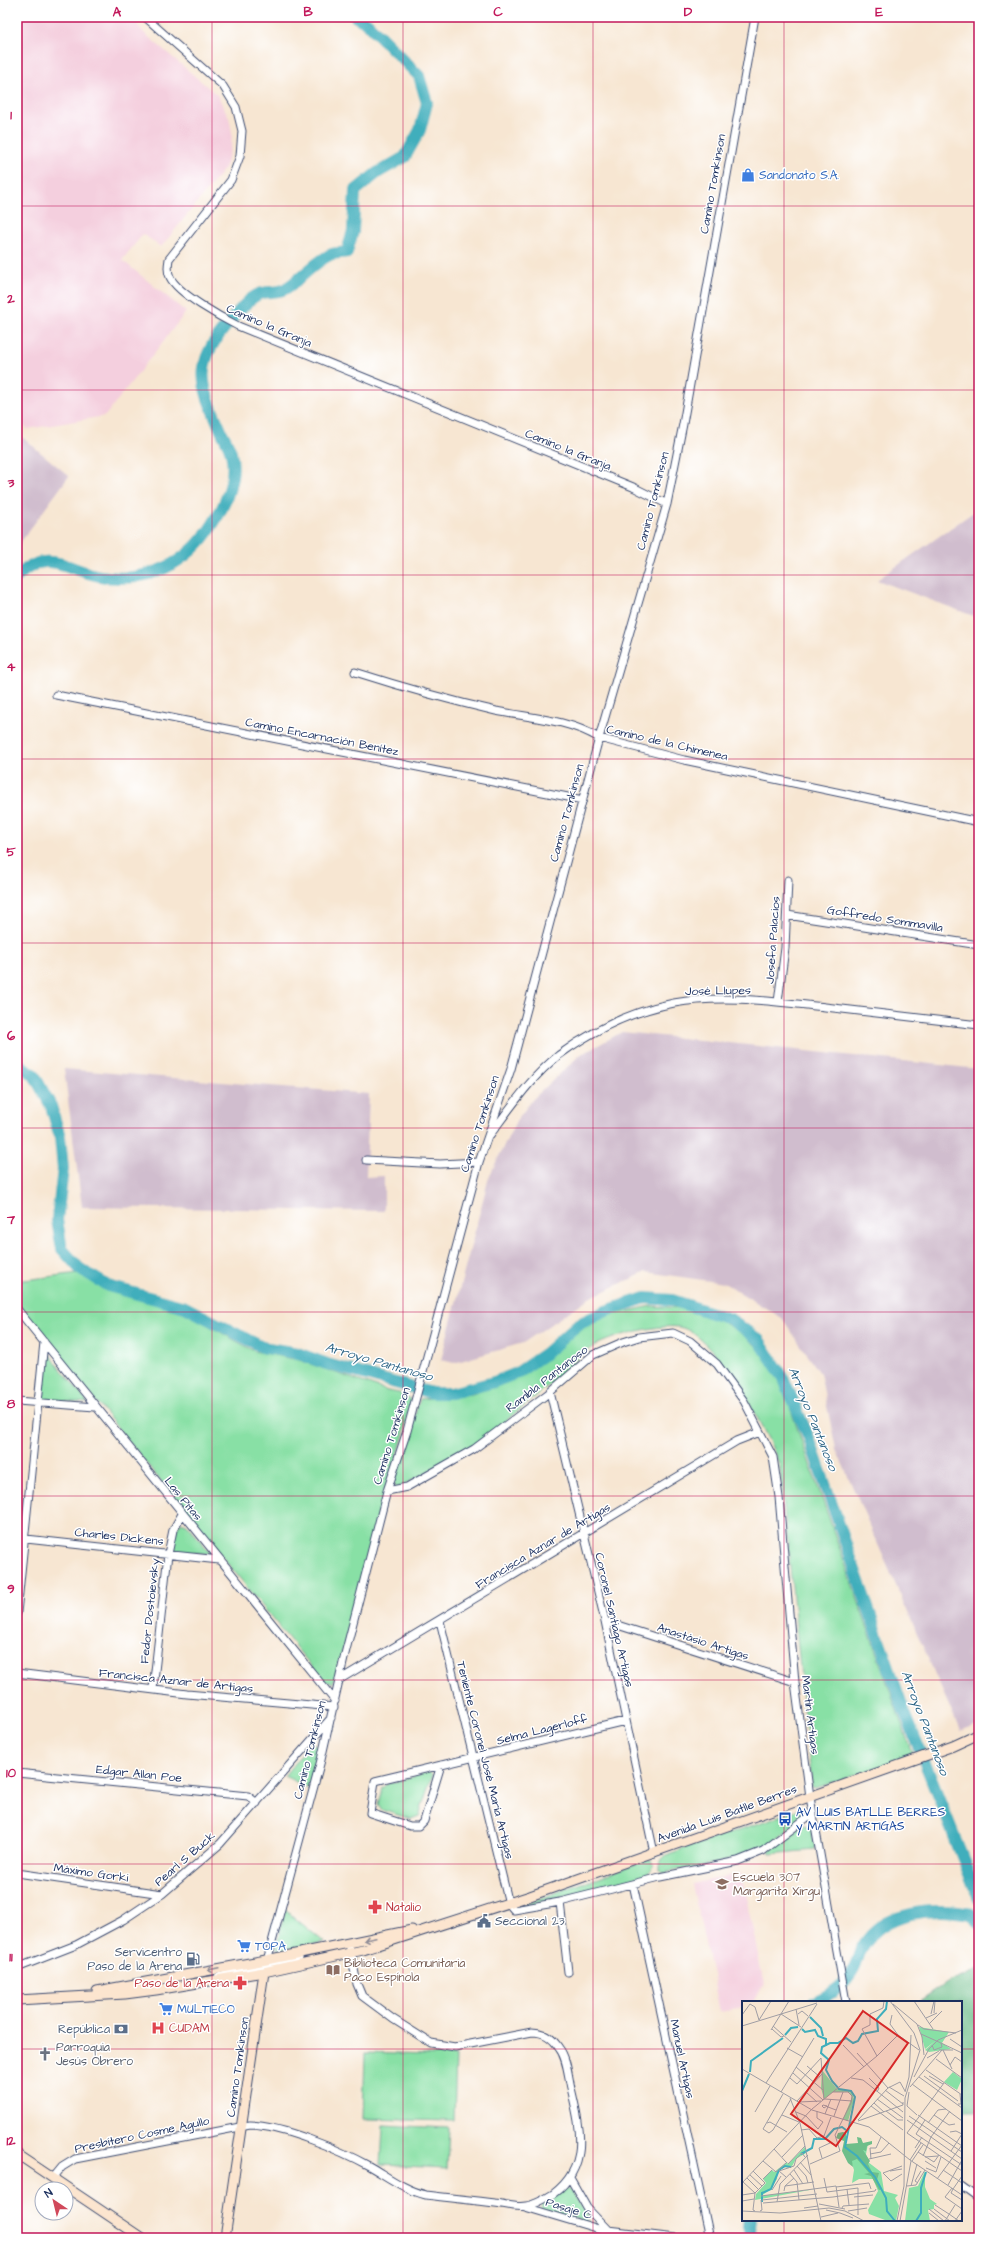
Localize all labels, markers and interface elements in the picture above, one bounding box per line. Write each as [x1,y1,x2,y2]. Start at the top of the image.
text: A [113,3,122,21]
text: B [303,3,313,21]
text: C [493,3,503,21]
text: D [684,3,693,21]
text: E [875,3,883,21]
text: 1 [10,106,12,124]
street label: Camino Tomkinson [696,133,730,235]
shop icon: Sandonato S.A. [740,167,756,183]
place label: Sandonato S.A. [759,167,839,184]
text: 2 [6,290,15,308]
street label: Camino la Granja [224,300,314,352]
street label: Camino la Granja [522,425,614,475]
street label: Camino Tomkinson [633,450,673,552]
text: 3 [7,474,15,492]
text: 4 [7,658,16,676]
street label: Camino Encarnación Benítez [244,714,400,760]
street label: Camino de la Chimenea [605,721,729,765]
street label: Camino Tomkinson [546,762,588,864]
text: 5 [6,843,16,861]
street label: Josefa Palacios [761,896,785,984]
street label: Goffredo Sommavilla [826,901,944,937]
street label: José Llupes [685,982,751,1000]
text: 6 [7,1027,16,1045]
street label: Camino Tomkinson [456,1073,504,1175]
text: 7 [6,1211,16,1229]
water label: Arroyo Pantanoso [323,1338,436,1387]
street label: Rambla Pantanoso [502,1341,592,1416]
water label: Arroyo Pantanoso [783,1364,843,1476]
street label: Camino Tomkinson [369,1385,415,1487]
text: 8 [7,1395,16,1413]
street label: Las Pitas [160,1474,206,1524]
street label: Francisca Aznar de Artigas [472,1499,614,1594]
street label: Charles Dickens [74,1524,164,1550]
street label: Coronel Santiago Artigas [589,1551,638,1689]
street label: Fedor Dostoievsky [136,1557,165,1665]
text: 9 [7,1580,15,1598]
street label: Anastásio Artigas [655,1619,751,1666]
street label: Teniente Coronel José María Artigas [451,1659,518,1861]
street label: Francisca Aznar de Artigas [98,1664,254,1699]
water label: Arroyo Pantanoso [896,1668,954,1780]
street label: Martín Artigas [796,1675,823,1756]
street label: Camino Tomkinson [290,1699,330,1801]
street label: Selma Lagerloff [495,1710,590,1750]
street label: Edgar Allan Poe [95,1761,183,1788]
text: 10 [6,1764,17,1782]
street label: Avenida Luis Batlle Berres [655,1781,799,1847]
place label: AV LUIS BATLLE BERRES y MARTIN ARTIGAS [796,1804,945,1836]
bus stop icon: AV LUIS BATLLE BERRES y MARTIN ARTIGAS [777,1811,793,1827]
street label: Pearl S Buck [151,1827,220,1890]
street label: Máximo Gorki [53,1859,130,1887]
place label: Escuela 307 Margarita Xirgu [733,1869,820,1901]
school or university icon: Escuela 307 Margarita Xirgu [714,1876,730,1892]
pharmacy icon: Natalio [367,1899,383,1915]
place label: Natalio [386,1899,421,1916]
public building icon: Seccional 23 [476,1913,492,1929]
place label: Seccional 23 [495,1913,565,1930]
one-way arrow [363,1935,376,1943]
supermarket icon: TOPA [236,1938,252,1954]
place label: TOPA [255,1938,286,1955]
place label: Servicentro Paso de la Arena [88,1944,182,1975]
text: 11 [9,1948,13,1966]
fuel station icon: Servicentro Paso de la Arena [185,1951,201,1967]
place label: Biblioteca Comunitaria Paco Espínola [344,1955,465,1986]
library icon: Biblioteca Comunitaria Paco Espínola [325,1962,341,1978]
one-way arrow [207,1965,220,1973]
place label: Paso de la Arena [135,1975,229,1992]
pharmacy icon: Paso de la Arena [232,1975,248,1991]
supermarket icon: MULTIECO [158,2001,174,2017]
place label: MULTIECO [177,2001,235,2018]
inset map [742,2001,962,2221]
street label: Camino Tomkinson [223,2016,253,2118]
street label: Manuel Artigas [664,2018,699,2100]
hospital icon: CUDAM [150,2020,166,2036]
place label: CUDAM [169,2020,210,2037]
place label: República [58,2021,110,2038]
bank icon: República [113,2021,129,2037]
place label: Parroquia Jesús Obrero [56,2039,133,2070]
church icon: Parroquia Jesús Obrero [37,2046,53,2062]
street label: Presbítero Cosme Agullo [73,2112,211,2159]
text: 12 [6,2132,16,2150]
north arrow [34,2181,74,2221]
text: N [41,2185,56,2201]
street label: Pasaje C [544,2194,595,2224]

